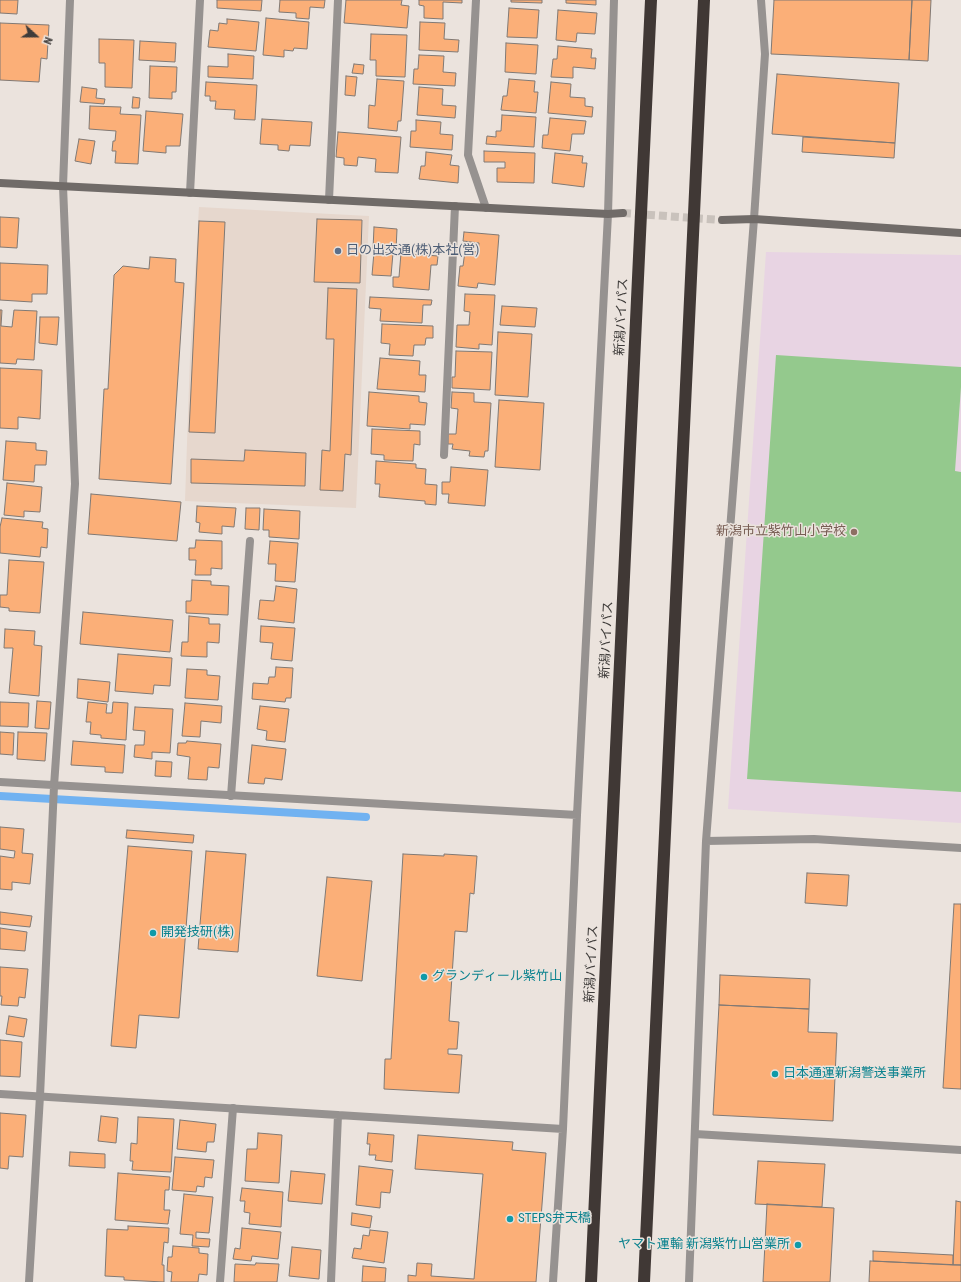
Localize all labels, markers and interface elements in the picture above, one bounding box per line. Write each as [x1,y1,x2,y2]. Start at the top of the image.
north arrow [16,16,56,56]
text: N [40,35,55,46]
place label: 日の出交通(株)本社(営) [346,243,479,259]
marker: 日の出交通(株)本社(営) [333,246,343,256]
street label: 新潟バイパス [612,278,632,356]
place label: 新潟市立紫竹山小学校 [716,524,846,540]
marker: 新潟市立紫竹山小学校 [849,527,859,537]
street label: 新潟バイパス [597,601,617,679]
place label: 開発技研(株) [161,925,234,941]
street label: 新潟バイパス [582,925,602,1003]
marker: 開発技研(株) [148,928,158,938]
place label: グランディール紫竹山 [432,969,562,985]
marker: グランディール紫竹山 [419,972,429,982]
place label: 日本通運新潟警送事業所 [783,1066,926,1082]
marker: 日本通運新潟警送事業所 [770,1069,780,1079]
place label: STEPS弁天橋 [518,1211,591,1227]
marker: STEPS弁天橋 [505,1214,515,1224]
place label: ヤマト運輸 新潟紫竹山営業所 [618,1237,790,1253]
marker: ヤマト運輸 新潟紫竹山営業所 [793,1240,803,1250]

